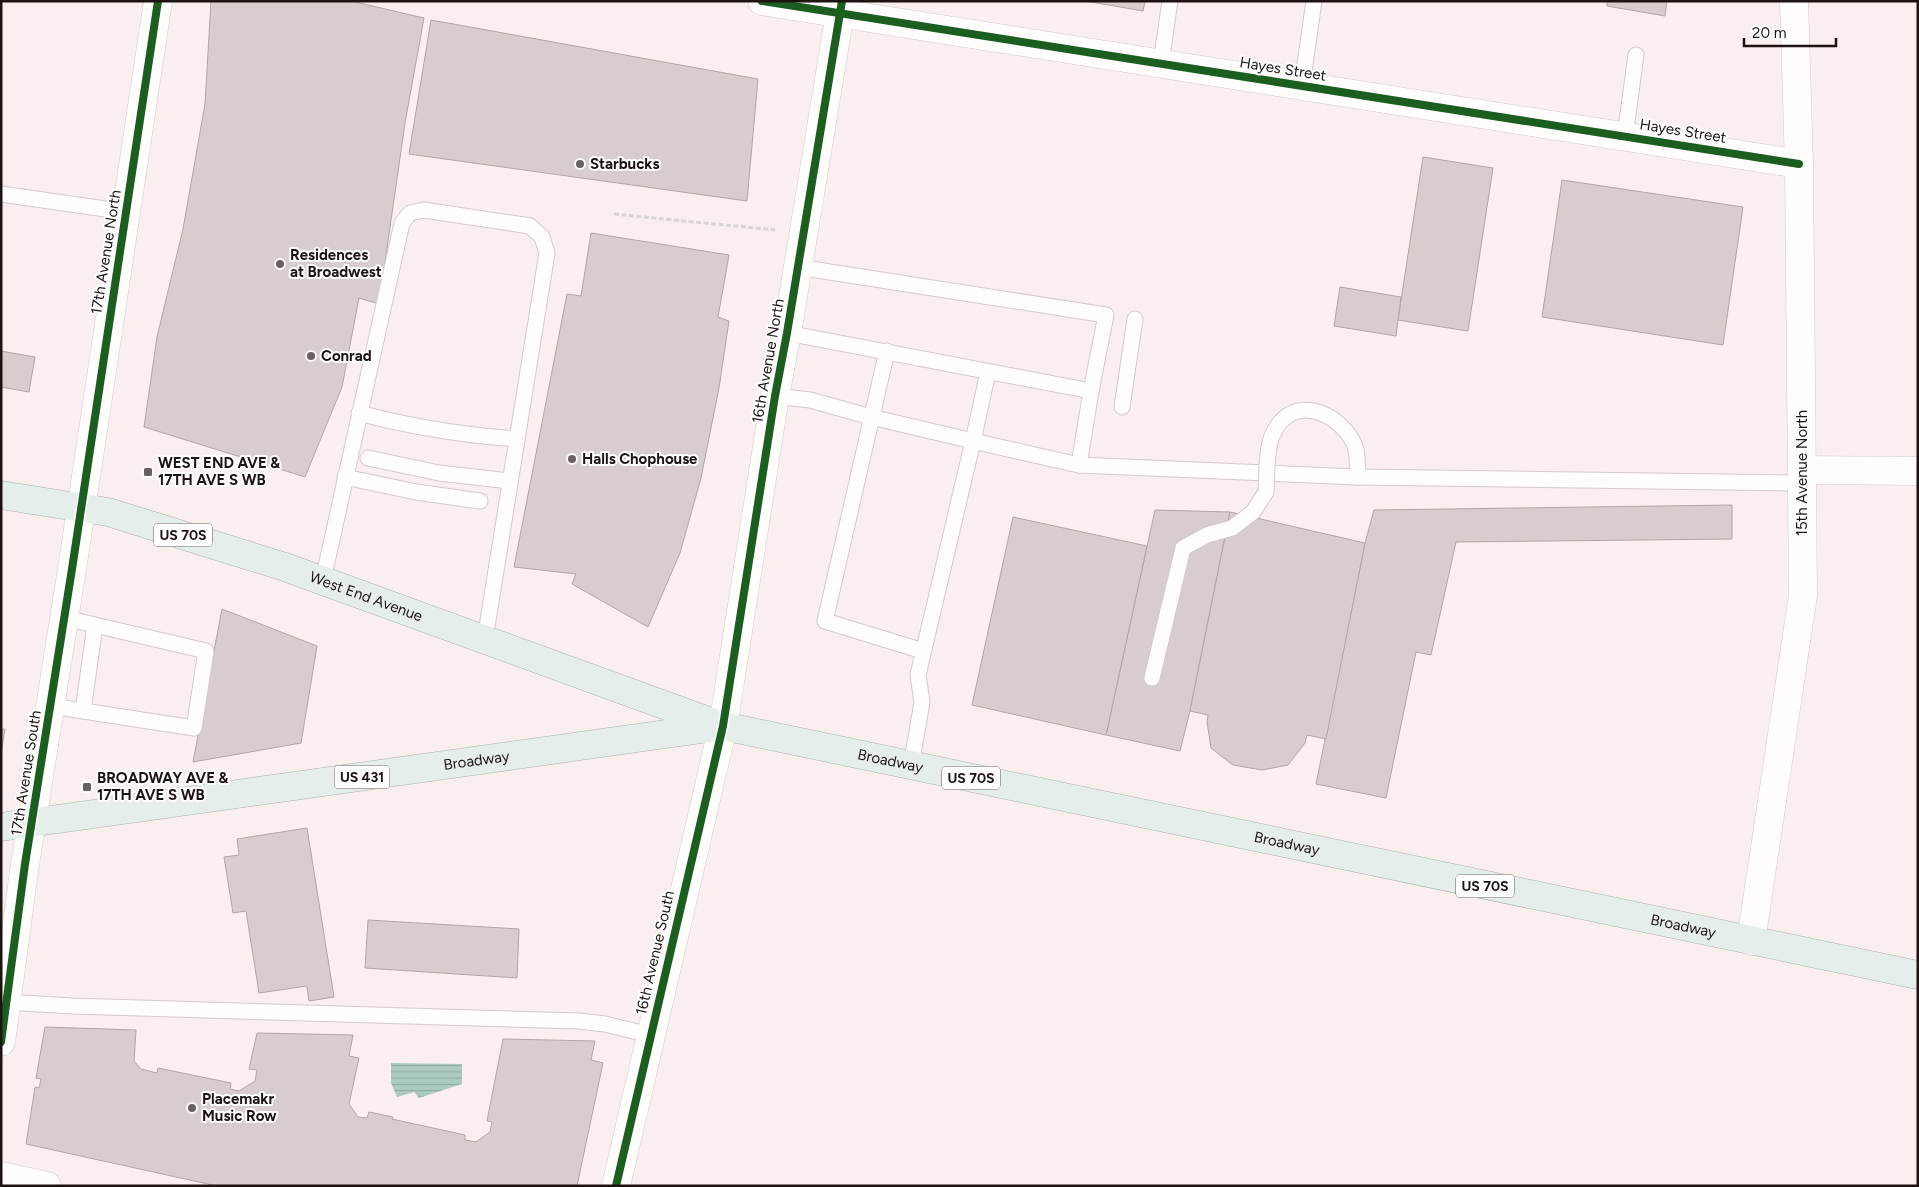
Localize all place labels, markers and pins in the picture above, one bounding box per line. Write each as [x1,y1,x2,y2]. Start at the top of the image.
place label: Starbucks [590,155,659,173]
marker: Starbucks [574,158,586,170]
place label: Residences at Broadwest [290,246,382,281]
marker: Residences at Broadwest [274,258,286,270]
place label: Conrad [321,347,372,365]
marker: Conrad [305,350,317,362]
place label: Halls Chophouse [582,450,698,468]
marker: Halls Chophouse [566,453,578,465]
place label: WEST END AVE & 17TH AVE S WB [158,454,280,489]
marker: WEST END AVE & 17TH AVE S WB [142,466,154,478]
place label: BROADWAY AVE & 17TH AVE S WB [97,769,229,804]
marker: BROADWAY AVE & 17TH AVE S WB [81,781,93,793]
place label: Placemakr Music Row [202,1090,277,1125]
marker: Placemakr Music Row [186,1102,198,1114]

